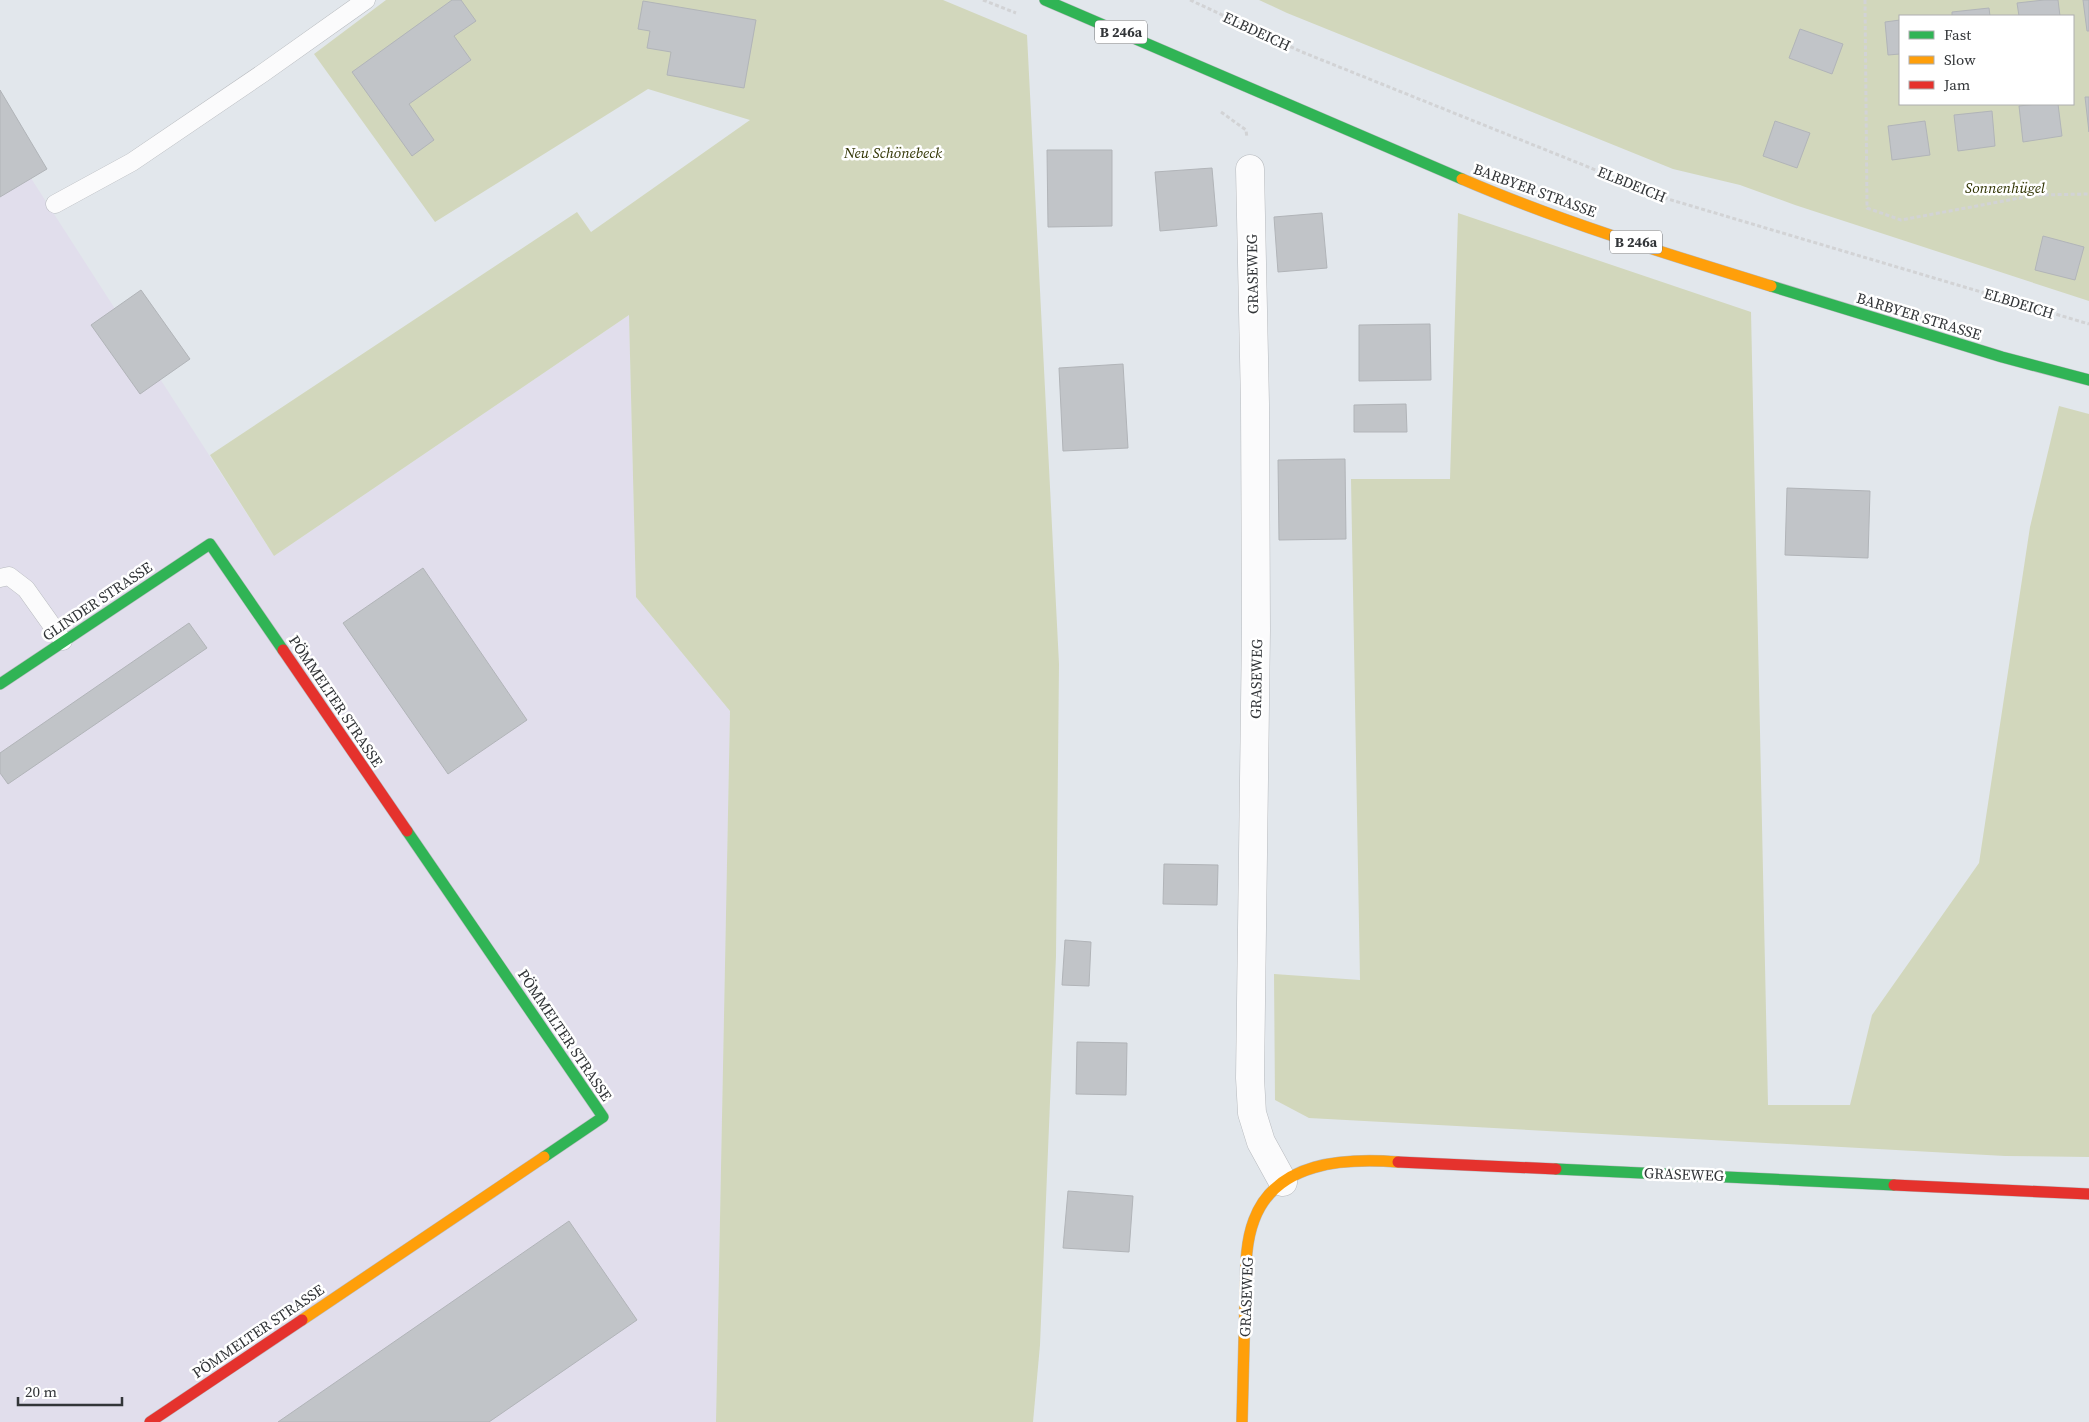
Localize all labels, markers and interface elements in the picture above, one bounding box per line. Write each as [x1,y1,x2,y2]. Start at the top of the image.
street label: ELBDEICH [1220,6,1294,56]
legend [1899,15,2074,105]
road number: B 246a [1095,21,1147,44]
text: Fast [1944,24,1971,45]
text: Slow [1944,49,1976,70]
text: Jam [1943,74,1971,95]
park label: Neu Schönebeck [843,142,943,163]
street label: BARBYER STRASSE [1471,158,1599,222]
street label: ELBDEICH [1594,161,1670,207]
park label: Sonnenhügel [1965,177,2046,198]
road number: B 246a [1610,230,1662,253]
street label: GRASEWEG [1241,234,1263,314]
street label: ELBDEICH [1981,282,2057,324]
street label: BARBYER STRASSE [1854,287,1984,345]
street label: GLINDER STRASSE [38,556,156,646]
street label: PÖMMELTER STRASSE [284,631,388,771]
street label: GRASEWEG [1245,639,1267,719]
street label: PÖMMELTER STRASSE [513,965,617,1105]
street label: GRASEWEG [1644,1162,1724,1186]
street label: GRASEWEG [1234,1257,1258,1337]
street label: PÖMMELTER STRASSE [188,1279,328,1383]
scale bar [18,1374,121,1406]
text: 20 m [25,1381,57,1402]

